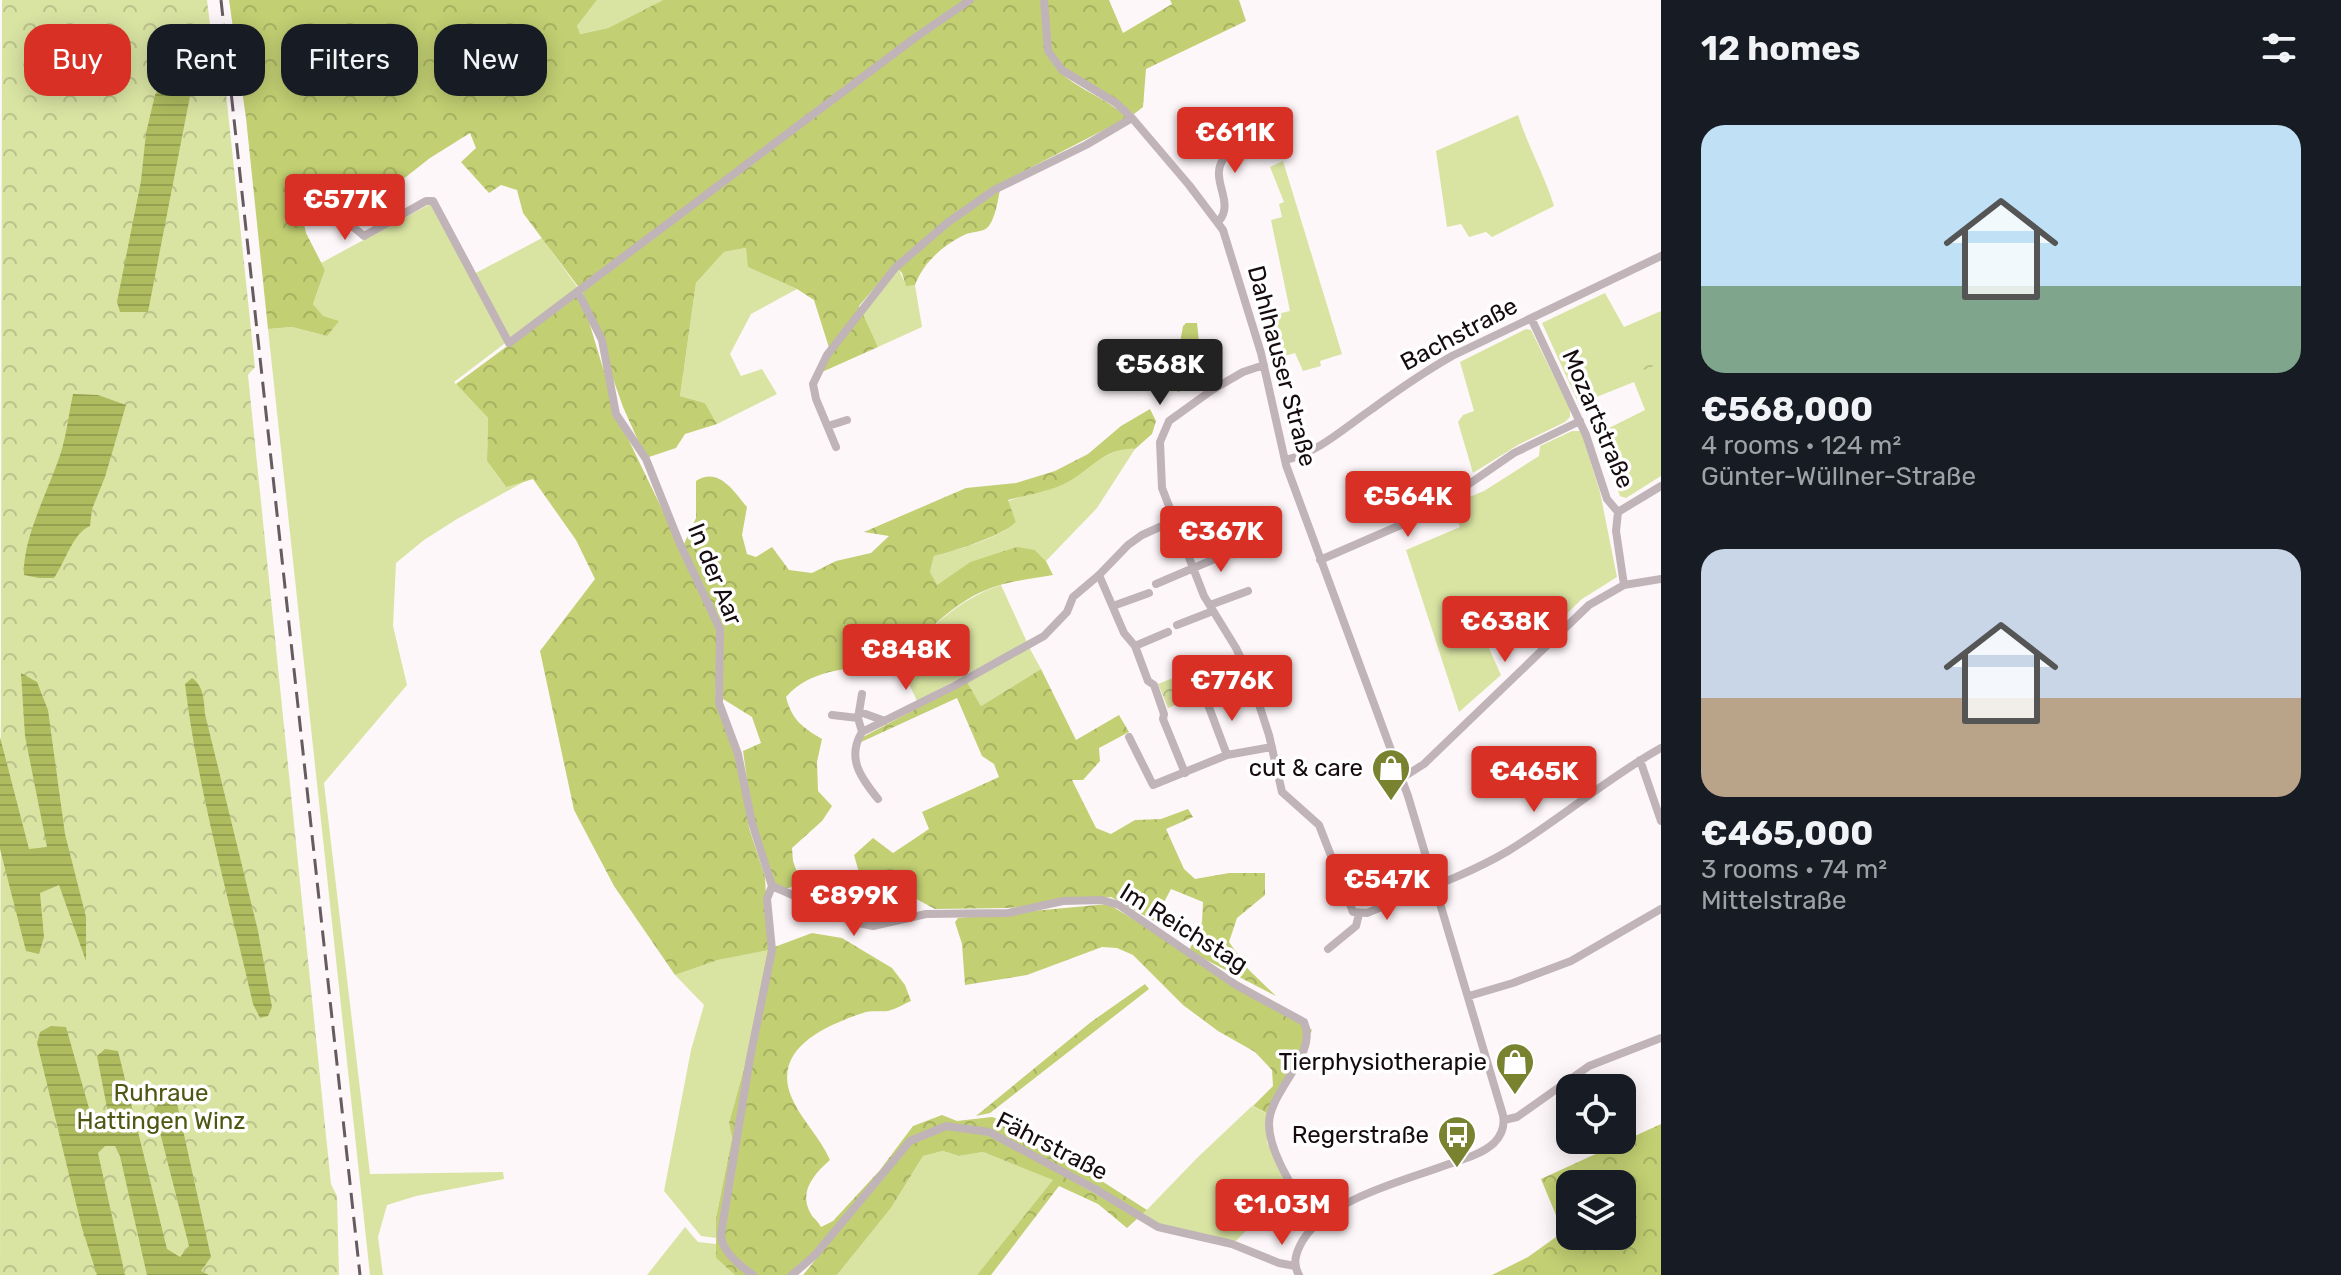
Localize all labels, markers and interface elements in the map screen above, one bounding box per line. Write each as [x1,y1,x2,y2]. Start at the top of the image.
chip: Buy [24,24,131,96]
chip: Rent [147,24,265,96]
chip: Filters [281,24,418,96]
chip: New [434,24,547,96]
icon: filters [2257,26,2301,70]
text: 12 homes [1701,28,1860,69]
pin: €611K [1179,107,1291,175]
text: €611K [1195,117,1275,148]
pin: €577K [289,174,401,242]
icon: home [1929,177,2073,321]
text: €577K [303,184,387,215]
street label: Dahlhauser Straße [1242,263,1322,469]
street label: Bachstraße [1396,291,1522,377]
pin: €568K [1104,339,1216,407]
street label: Mozartstraße [1556,345,1640,493]
text: €568K [1116,349,1204,380]
text: €568,000 [1701,389,1873,430]
text: 4 rooms · 124 m² [1701,430,1901,461]
text: Günter-Wüllner-Straße [1701,461,1976,492]
pin: €564K [1352,471,1464,539]
text: €564K [1363,481,1453,512]
pin: €367K [1165,506,1277,574]
text: €367K [1178,516,1264,547]
street label: In der Aar [682,519,748,629]
pin: €638K [1449,596,1561,664]
icon: home [1929,601,2073,745]
text: €638K [1460,606,1550,637]
pin: €848K [850,624,962,692]
text: €848K [861,634,951,665]
pin: €776K [1176,655,1288,723]
text: €776K [1190,665,1274,696]
pin: €465K [1478,746,1590,814]
shop icon: cut & care [1370,747,1412,802]
place label: cut & care [1249,754,1363,782]
text: €465K [1489,756,1579,787]
text: €465,000 [1701,813,1873,854]
pin: €547K [1331,854,1443,922]
text: 3 rooms · 74 m² [1701,854,1887,885]
text: €547K [1344,864,1430,895]
pin: €899K [798,870,910,938]
street label: Im Reichstag [1115,878,1253,978]
text: €899K [810,880,898,911]
text: Mittelstraße [1701,885,1846,916]
shop icon: Tierphysiotherapie [1494,1041,1536,1096]
place label: Tierphysiotherapie [1279,1048,1487,1076]
map controls [1556,1074,1636,1250]
button: locate [1556,1074,1636,1154]
park label: Ruhraue Hattingen Winz [77,1079,245,1135]
street label: Fährstraße [991,1106,1113,1186]
bus stop icon: Regerstraße [1436,1114,1478,1169]
place label: Regerstraße [1292,1121,1429,1149]
button: layers [1556,1170,1636,1250]
pin: €1.03M [1217,1179,1347,1247]
text: €1.03M [1234,1189,1330,1220]

